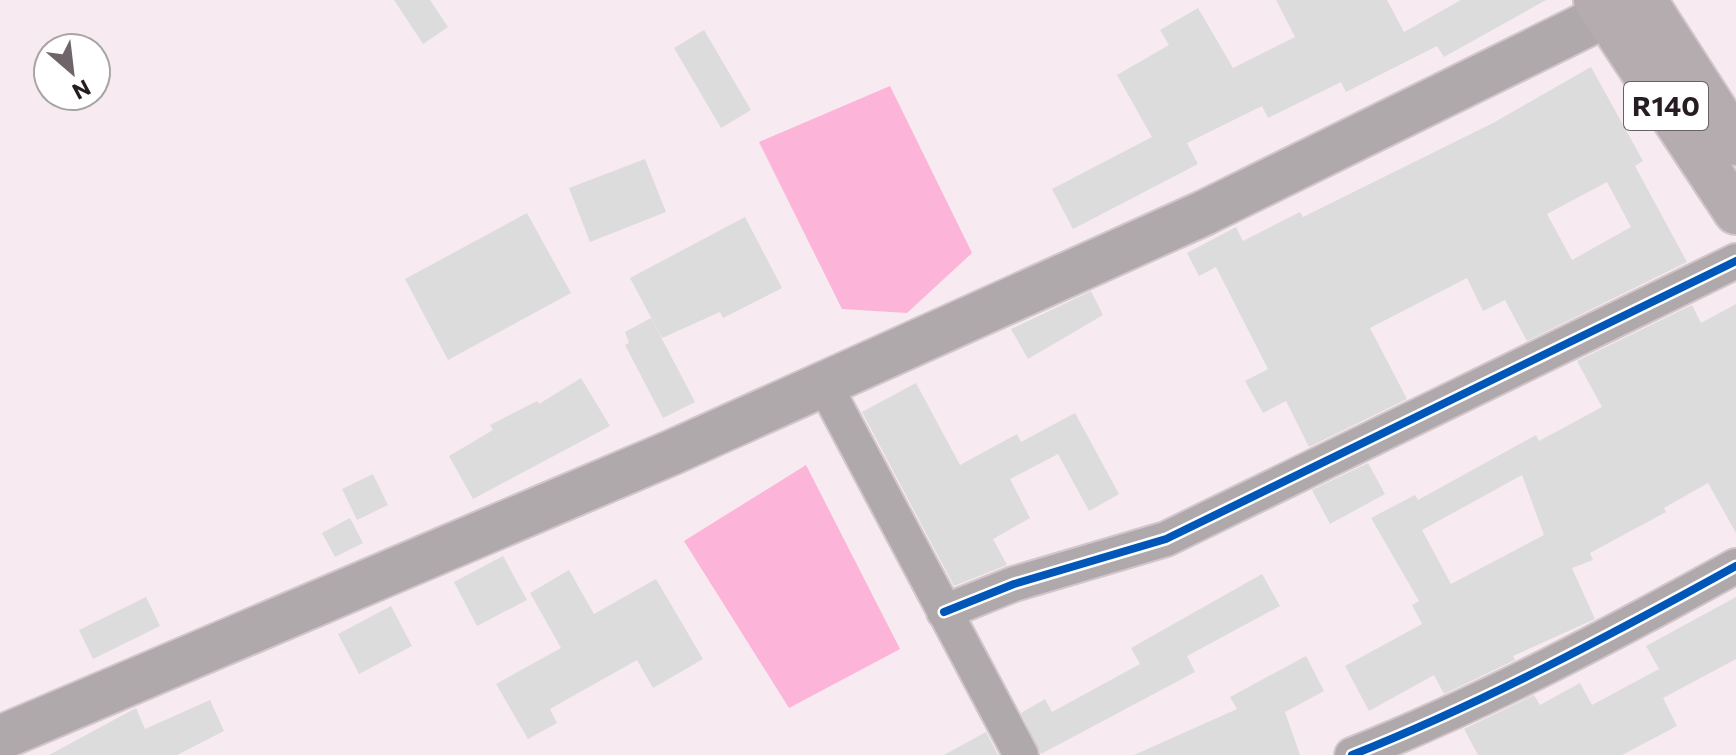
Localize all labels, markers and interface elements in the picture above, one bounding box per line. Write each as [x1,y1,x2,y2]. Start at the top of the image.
north arrow [32,32,112,112]
text: N [68,74,95,106]
road number: R140 [1624,82,1708,130]

